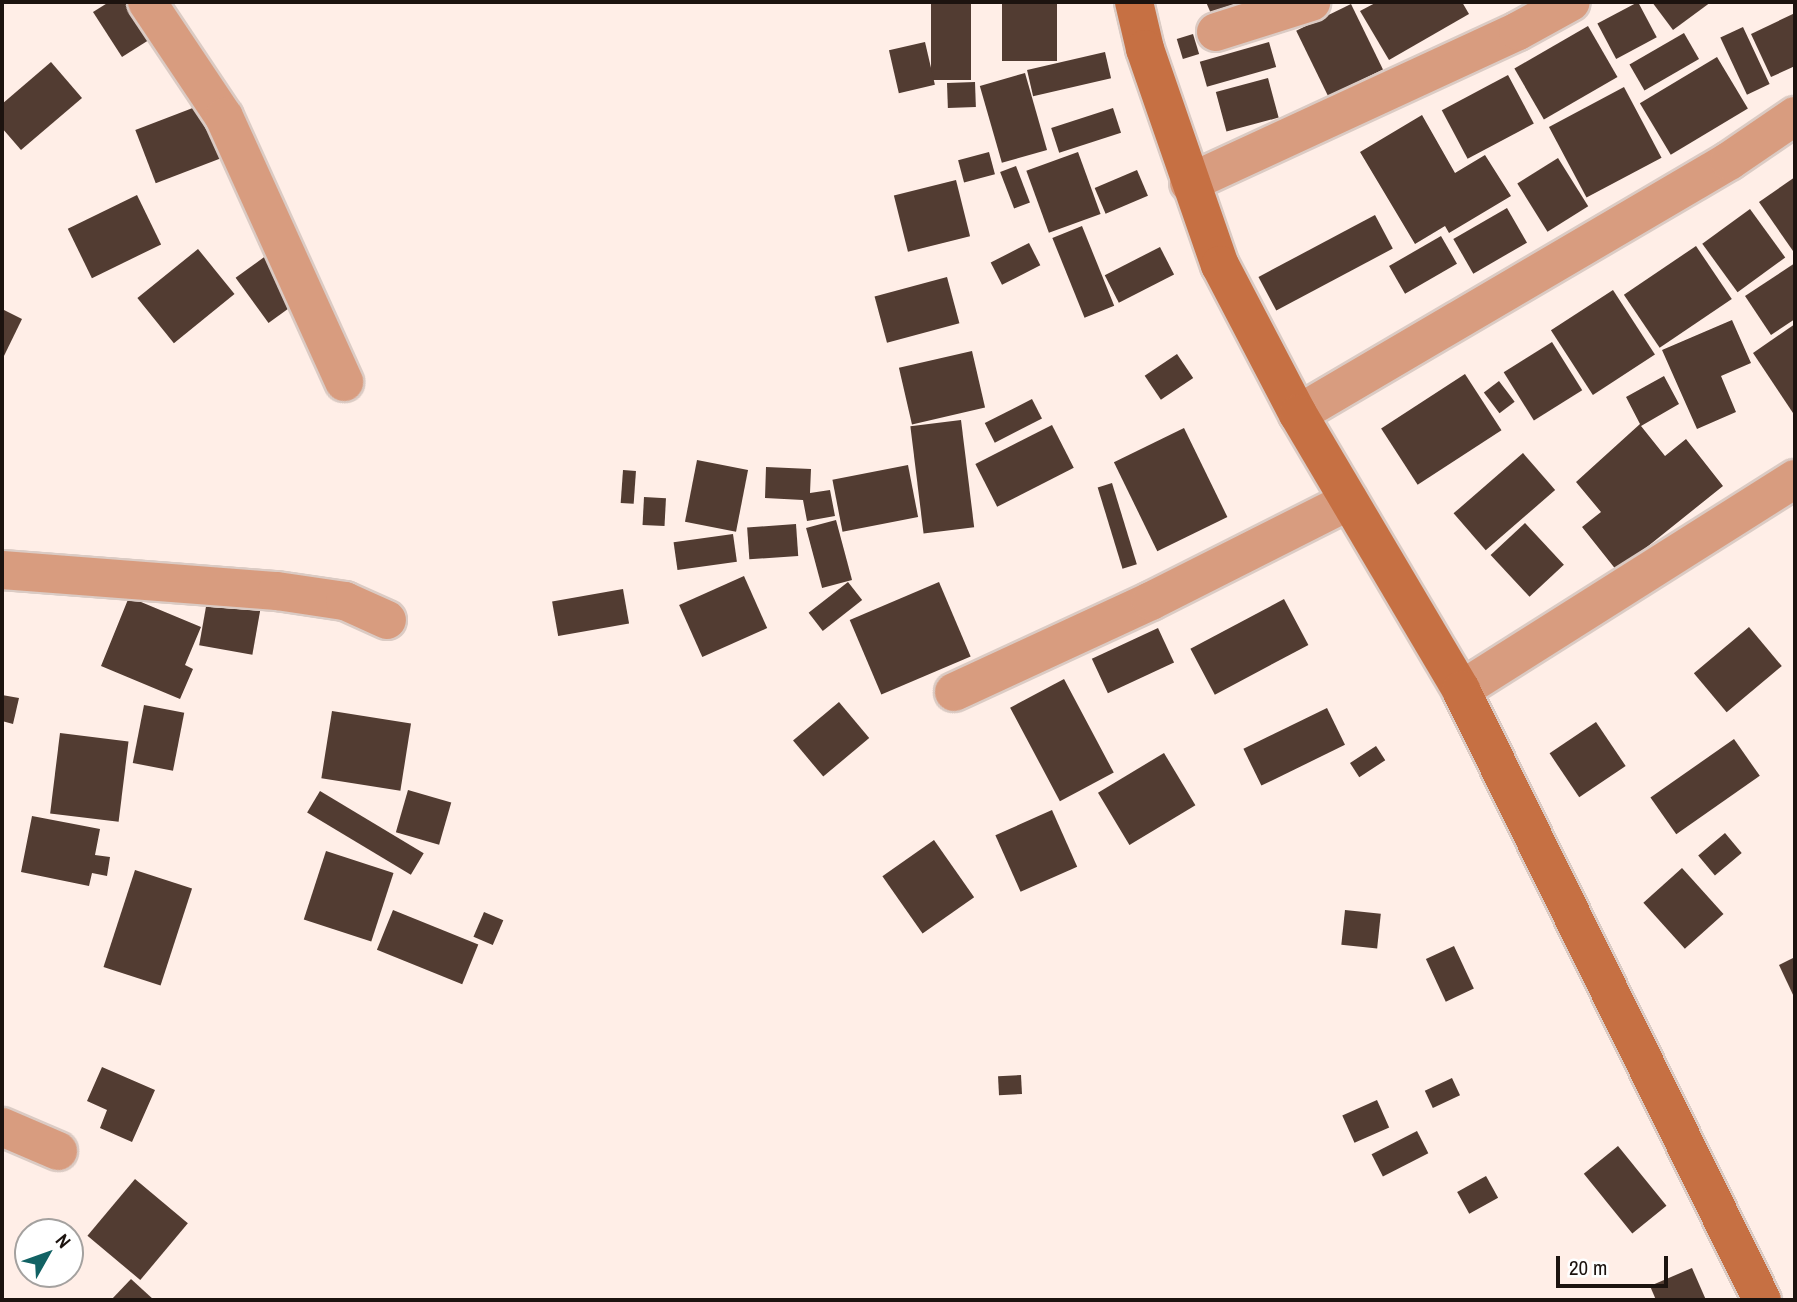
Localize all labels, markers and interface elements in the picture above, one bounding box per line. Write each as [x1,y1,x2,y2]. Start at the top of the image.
north arrow [14,1218,84,1288]
text: N [50,1228,77,1253]
scale bar [1559,1242,1671,1286]
text: 20 m [1569,1253,1607,1282]

